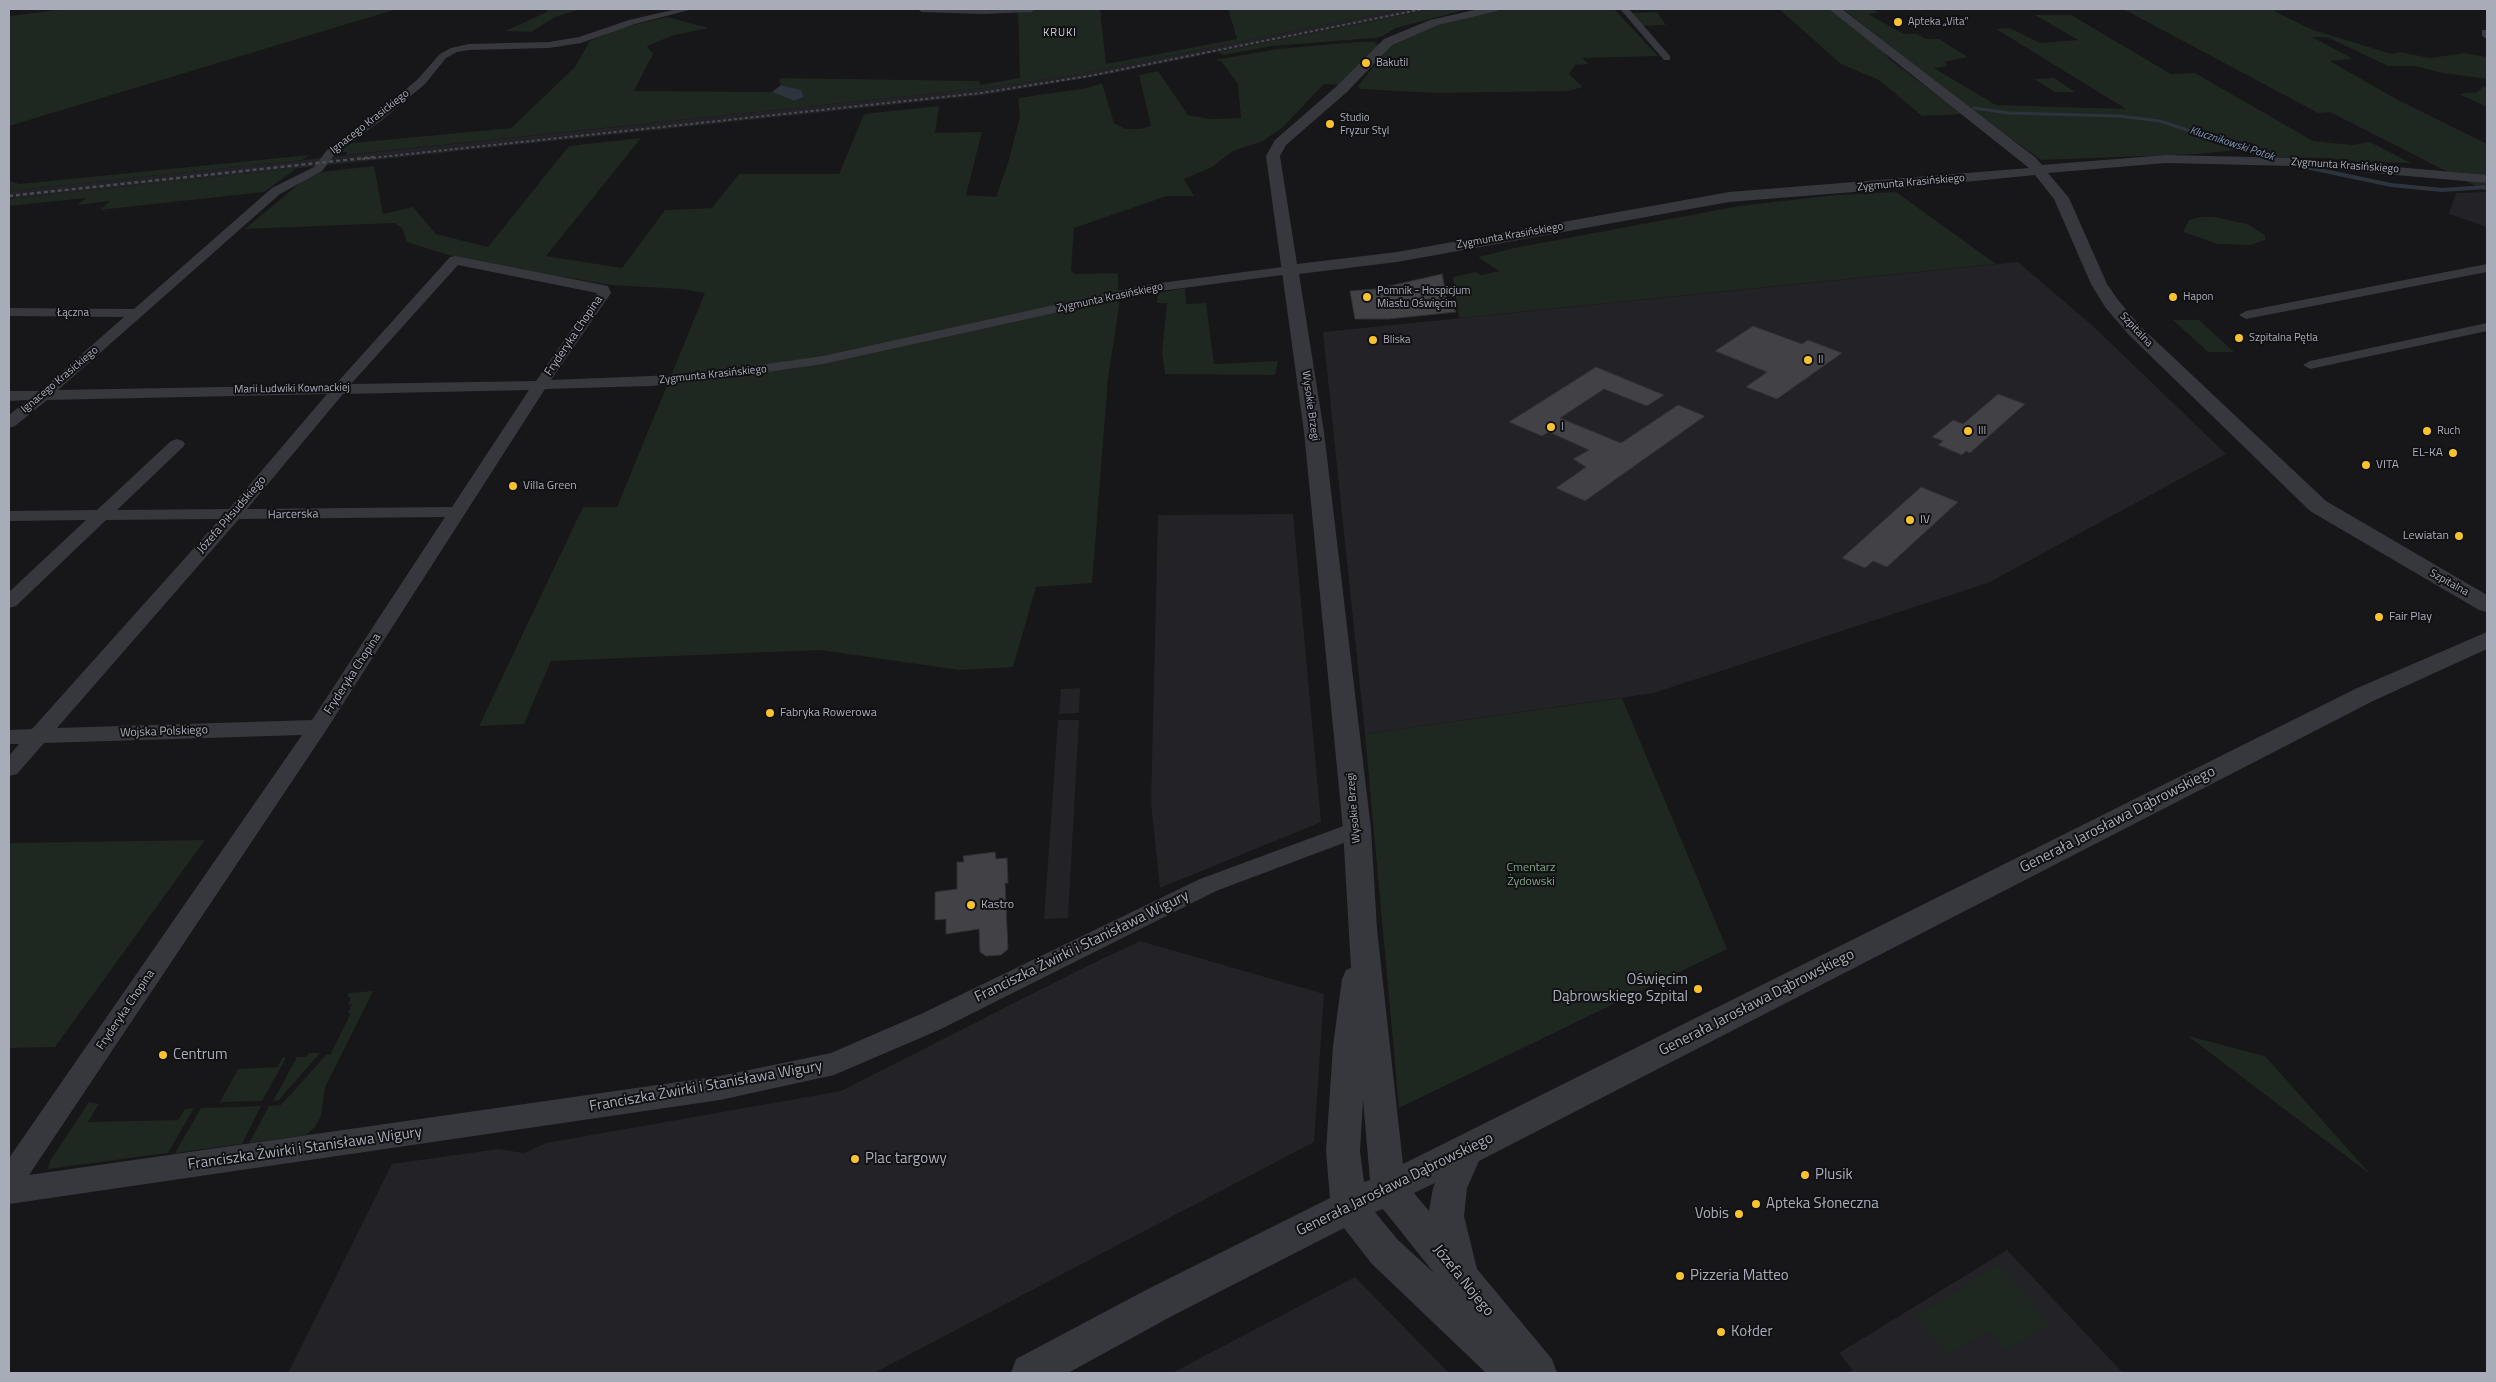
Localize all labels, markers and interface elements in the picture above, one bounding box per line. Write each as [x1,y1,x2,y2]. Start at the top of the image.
place label: Apteka „Vita” [1908,15,1969,29]
marker: Apteka „Vita” [1892,16,1904,28]
district label: KRUKI [1042,26,1078,40]
place label: Bakutil [1376,56,1408,70]
marker: Bakutil [1360,57,1372,69]
street label: Ignacego Krasickiego [328,87,412,157]
place label: Studio Fryzur Styl [1340,111,1389,137]
marker: Studio Fryzur Styl [1324,118,1336,130]
water label: Klucznikowski Potok [2188,124,2276,164]
street label: Zygmunta Krasińskiego [2291,156,2399,176]
street label: Zygmunta Krasińskiego [1857,172,1965,194]
street label: Zygmunta Krasińskiego [1456,220,1564,252]
street label: Zygmunta Krasińskiego [1056,280,1164,316]
place label: Pomnik - Hospicjum Miastu Oświęcim [1377,284,1470,310]
place label: Hapon [2183,290,2213,304]
marker: Pomnik - Hospicjum Miastu Oświęcim [1361,291,1373,303]
marker: Hapon [2167,291,2179,303]
street label: Fryderyka Chopina [542,293,606,379]
street label: Łączna [57,306,89,320]
street label: Szpitalna [2117,310,2155,350]
place label: Szpitalna Pętla [2249,331,2318,345]
marker: Szpitalna Pętla [2233,332,2245,344]
place label: Bliska [1383,333,1411,347]
marker: Bliska [1367,334,1379,346]
street label: Ignacego Krasickiego [19,344,101,416]
place label: II [1818,353,1823,367]
marker: II [1802,354,1814,366]
street label: Zygmunta Krasińskiego [659,363,767,387]
street label: Wysokie Brzegi [1299,370,1321,442]
street label: Marii Ludwiki Kownackiej [234,381,350,397]
place label: I [1561,420,1564,434]
marker: I [1545,421,1557,433]
place label: III [1978,424,1986,438]
place label: Ruch [2437,424,2460,438]
marker: III [1962,425,1974,437]
marker: Ruch [2421,425,2433,437]
place label: EL-KA [2412,446,2443,460]
marker: EL-KA [2447,447,2459,459]
place label: VITA [2376,458,2399,472]
marker: VITA [2360,459,2372,471]
street label: Józefa Piłsudskiego [194,473,270,557]
place label: Villa Green [523,479,577,493]
marker: Villa Green [507,480,519,492]
street label: Harcerska [267,507,319,523]
place label: IV [1920,513,1930,527]
marker: IV [1904,514,1916,526]
place label: Lewiatan [2403,529,2449,543]
marker: Lewiatan [2453,530,2465,542]
street label: Szpitalna [2427,567,2471,599]
place label: Fair Play [2389,610,2432,624]
marker: Fair Play [2373,611,2385,623]
street label: Fryderyka Chopina [322,631,384,717]
place label: Fabryka Rowerowa [780,706,877,720]
marker: Fabryka Rowerowa [764,707,776,719]
street label: Wojska Polskiego [120,723,208,741]
street label: Generała Jarosława Dąbrowskiego [2017,763,2219,877]
street label: Wysokie Brzegi [1344,772,1364,844]
park label: Cmentarz Żydowski [1507,861,1555,889]
street label: Franciszka Żwirki i Stanisława Wigury [972,887,1192,1007]
place label: Kastro [981,898,1014,912]
marker: Kastro [965,899,977,911]
street label: Generała Jarosława Dąbrowskiego [1656,946,1858,1060]
street label: Fryderyka Chopina [94,967,158,1053]
place label: Oświęcim Dąbrowskiego Szpital [1552,971,1688,1006]
marker: Oświęcim Dąbrowskiego Szpital [1692,983,1704,995]
place label: Centrum [173,1046,228,1064]
marker: Centrum [157,1049,169,1061]
street label: Franciszka Żwirki i Stanisława Wigury [588,1058,824,1116]
street label: Franciszka Żwirki i Stanisława Wigury [187,1124,423,1174]
street label: Generała Jarosława Dąbrowskiego [1294,1129,1496,1241]
place label: Plac targowy [865,1150,947,1168]
marker: Plac targowy [849,1153,861,1165]
place label: Plusik [1815,1166,1853,1184]
marker: Plusik [1799,1169,1811,1181]
place label: Apteka Słoneczna [1766,1195,1879,1213]
marker: Apteka Słoneczna [1750,1198,1762,1210]
place label: Vobis [1695,1205,1729,1223]
marker: Vobis [1733,1208,1745,1220]
street label: Józefa Nojego [1429,1242,1497,1320]
place label: Pizzeria Matteo [1690,1267,1789,1285]
marker: Pizzeria Matteo [1674,1270,1686,1282]
place label: Kołder [1731,1323,1773,1341]
marker: Kołder [1715,1326,1727,1338]

